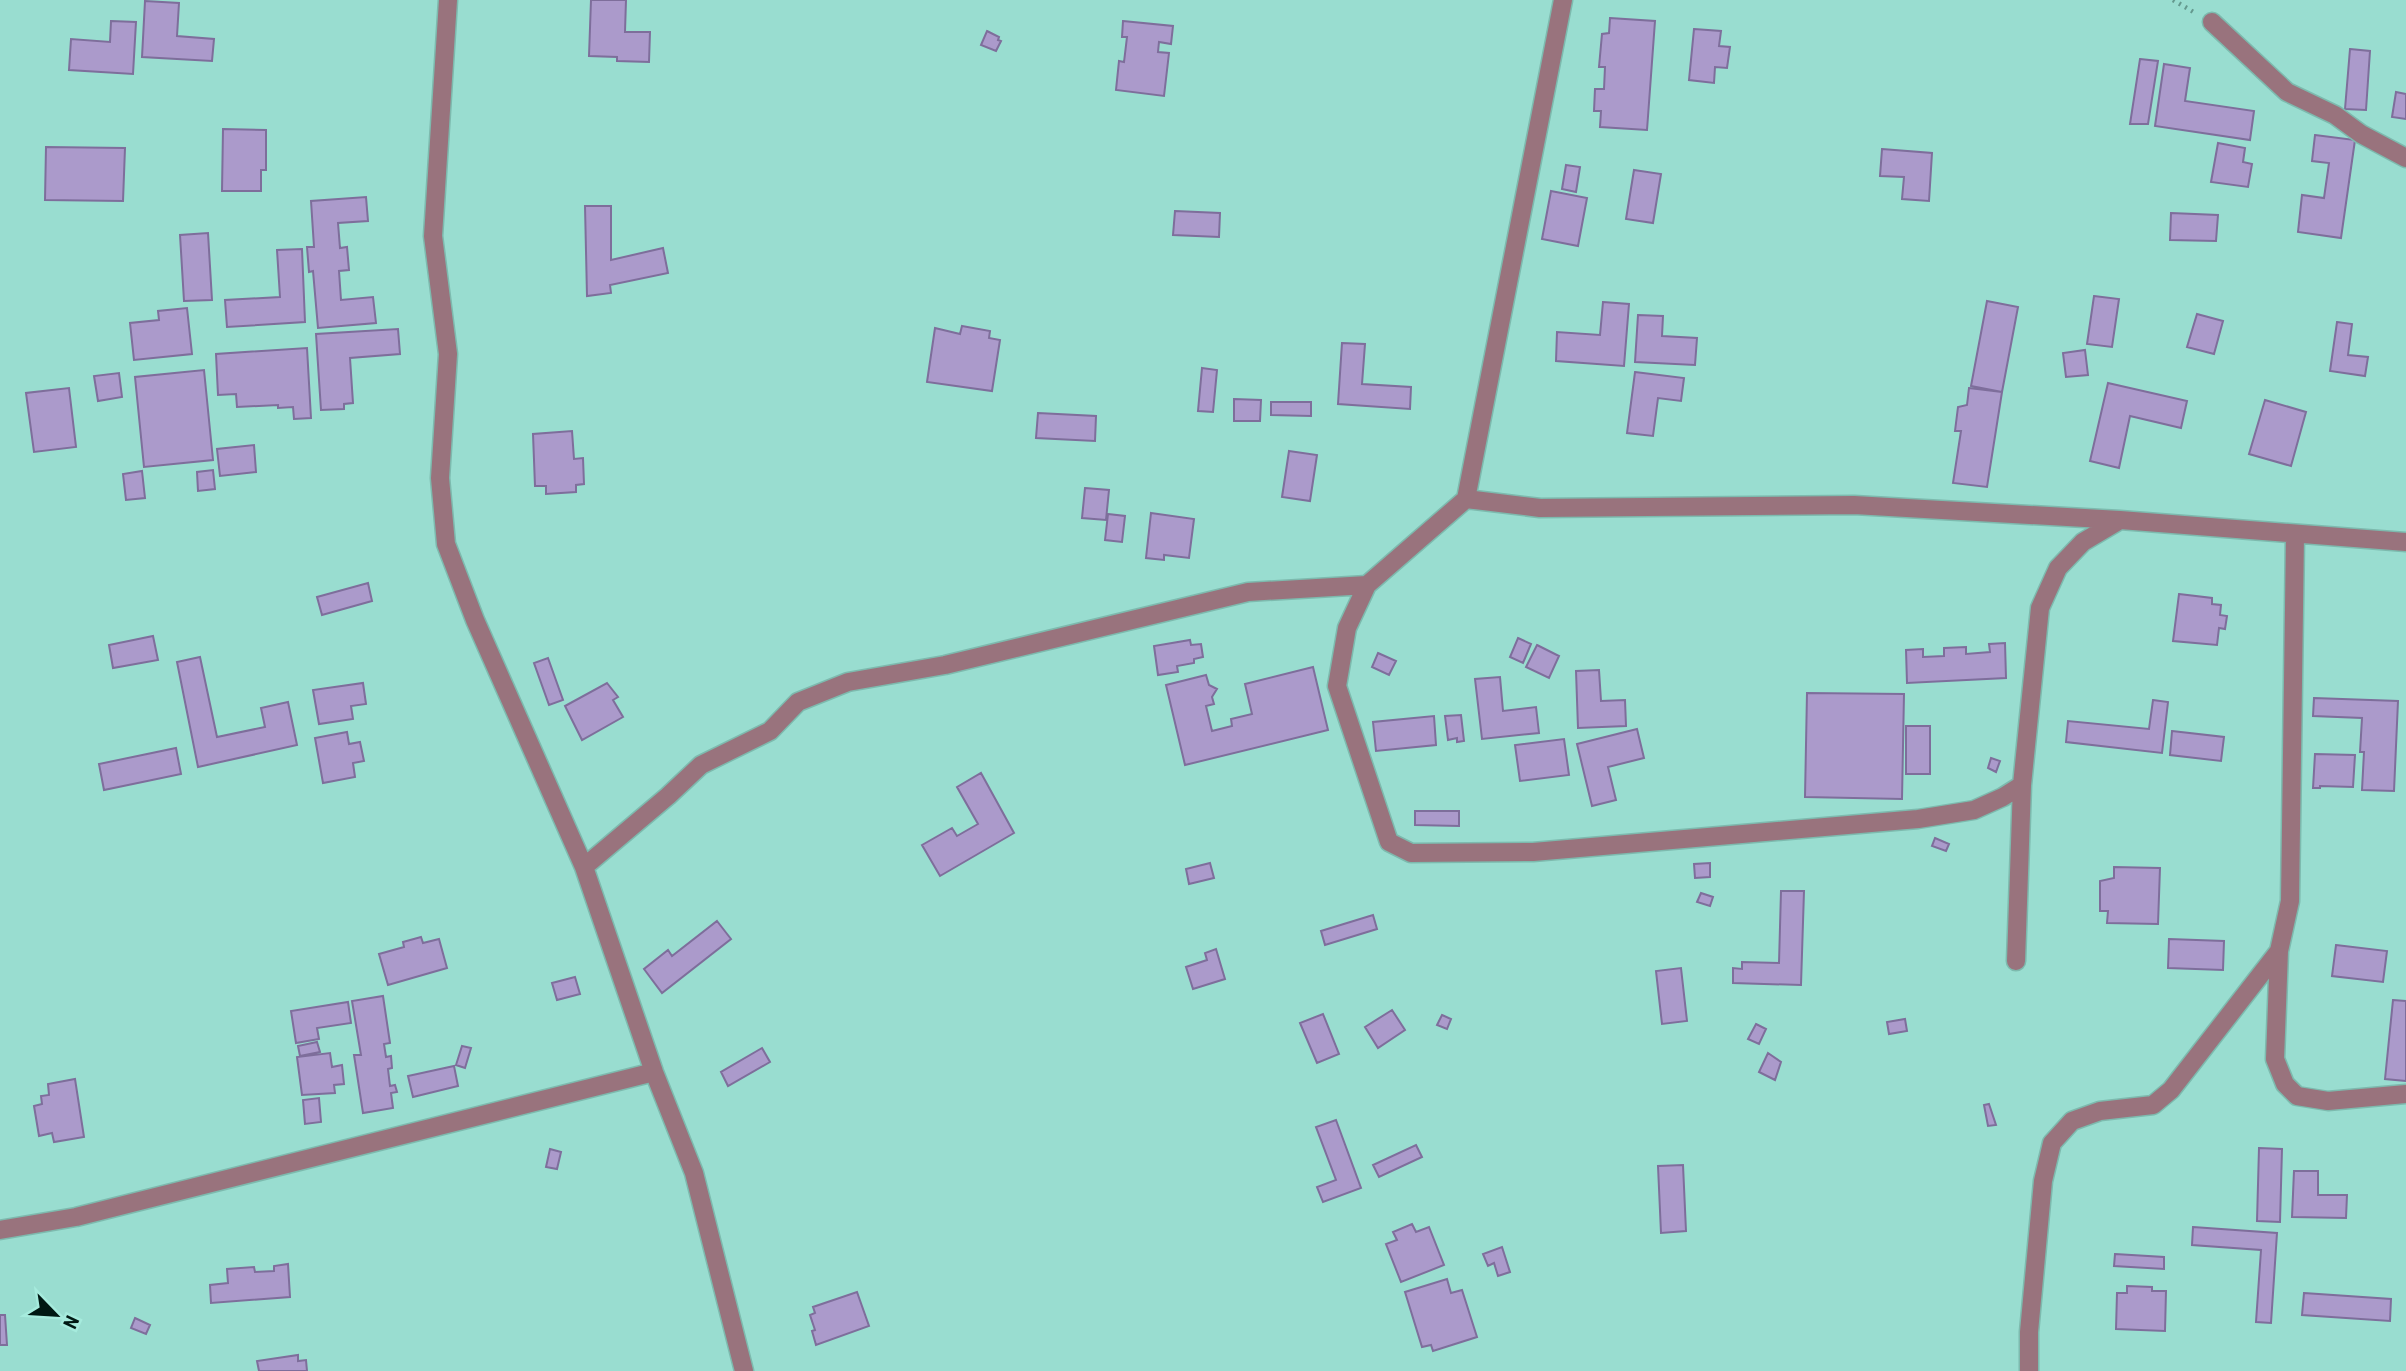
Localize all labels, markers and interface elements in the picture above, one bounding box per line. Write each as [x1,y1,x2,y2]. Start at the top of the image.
north arrow [21,1280,91,1350]
text: N [58,1312,84,1332]

